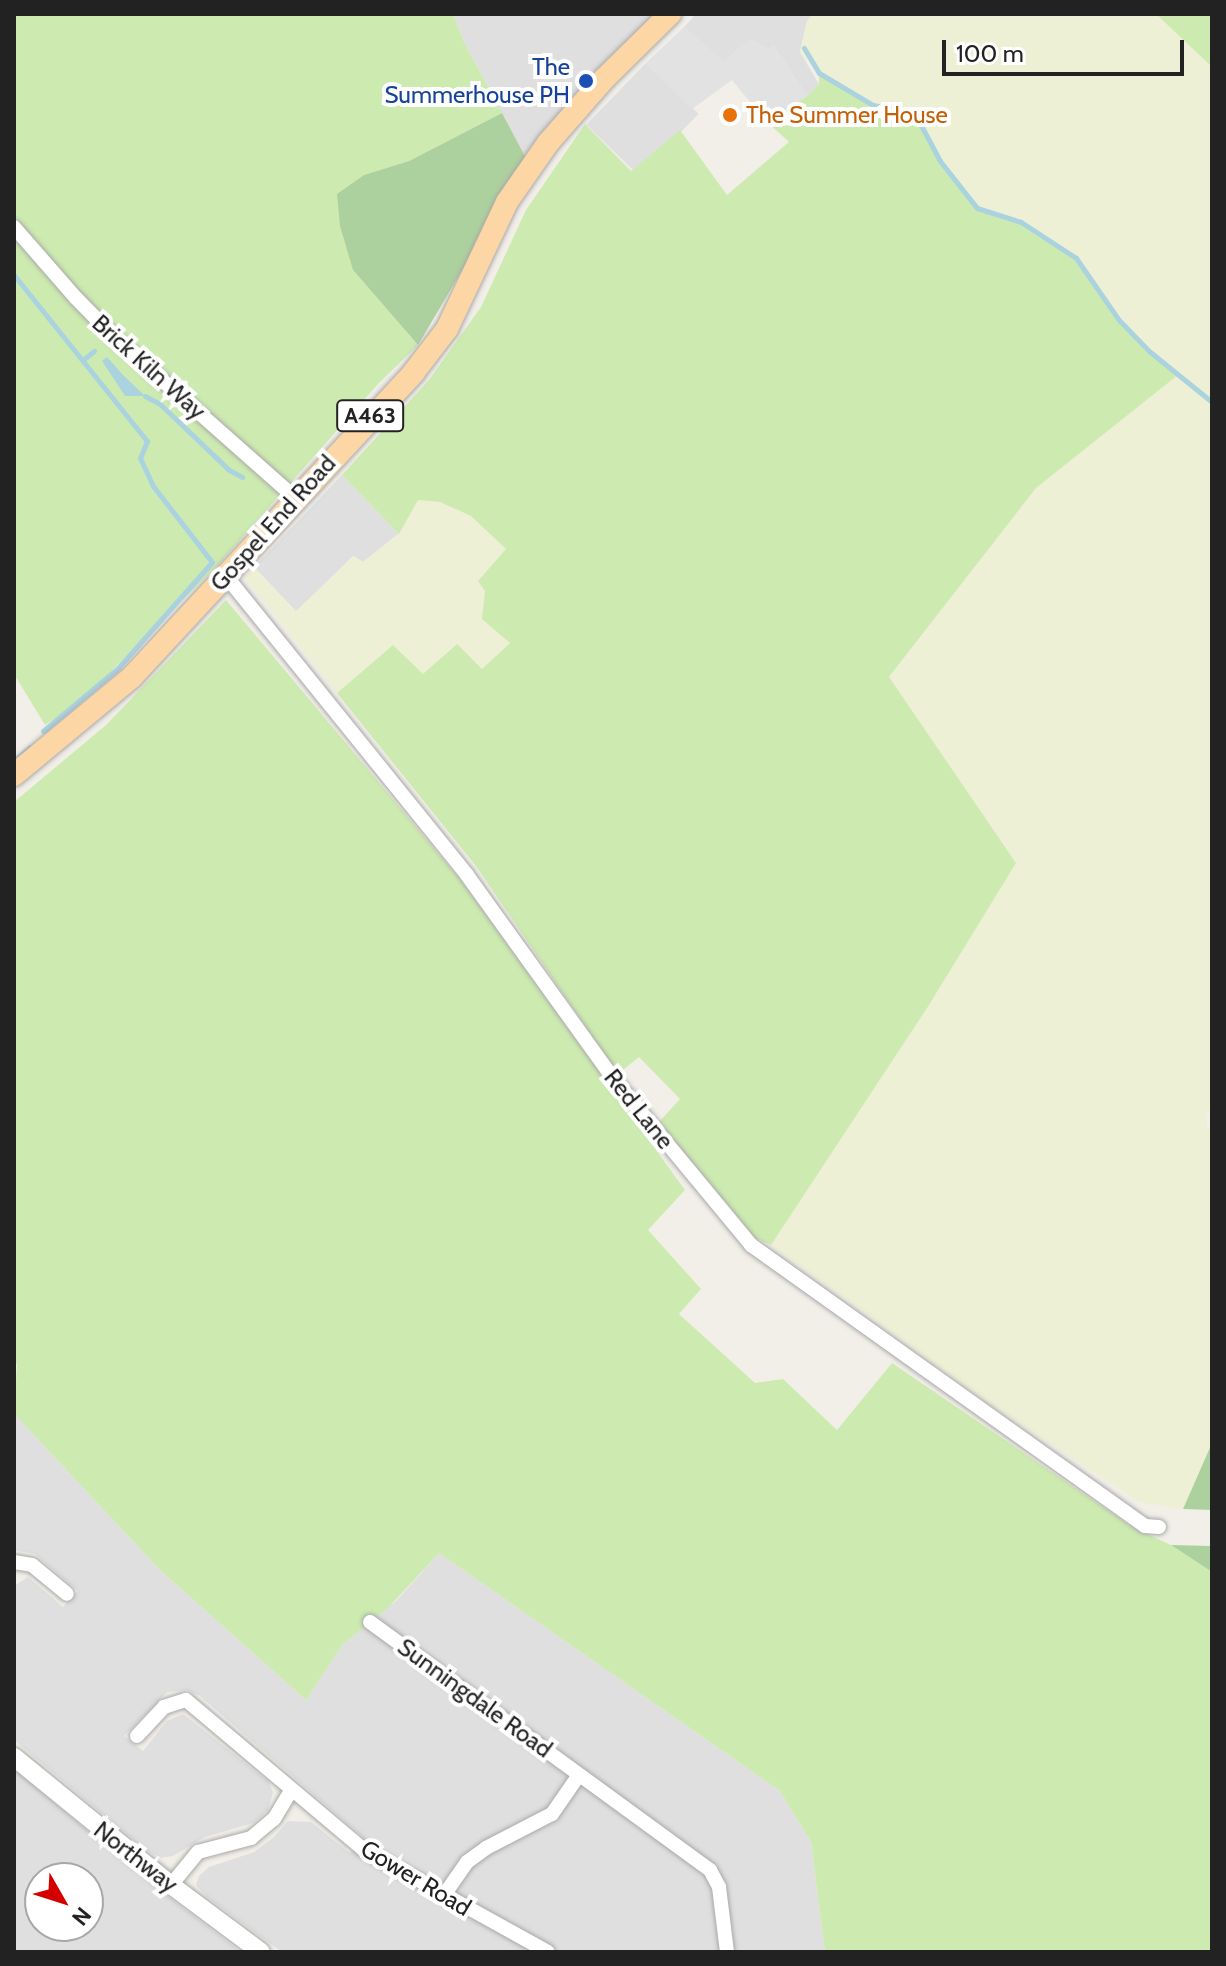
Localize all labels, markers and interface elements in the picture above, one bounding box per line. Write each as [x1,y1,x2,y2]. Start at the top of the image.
scale bar [946,24,1188,74]
text: 100 m [956,39,1024,68]
place label: The Summerhouse PH [385,53,570,109]
marker: The Summerhouse PH [577,72,595,90]
place label: The Summer House [746,101,948,129]
marker: The Summer House [721,106,739,124]
street label: Brick Kiln Way [86,309,212,425]
road number: A463 [336,398,404,434]
street label: Gospel End Road [204,449,342,597]
street label: Red Lane [598,1063,680,1155]
street label: Sunningdale Road [392,1632,558,1764]
street label: Northway [88,1815,184,1899]
street label: Gower Road [356,1834,476,1922]
north arrow [24,1862,104,1942]
text: N [66,1902,97,1931]

